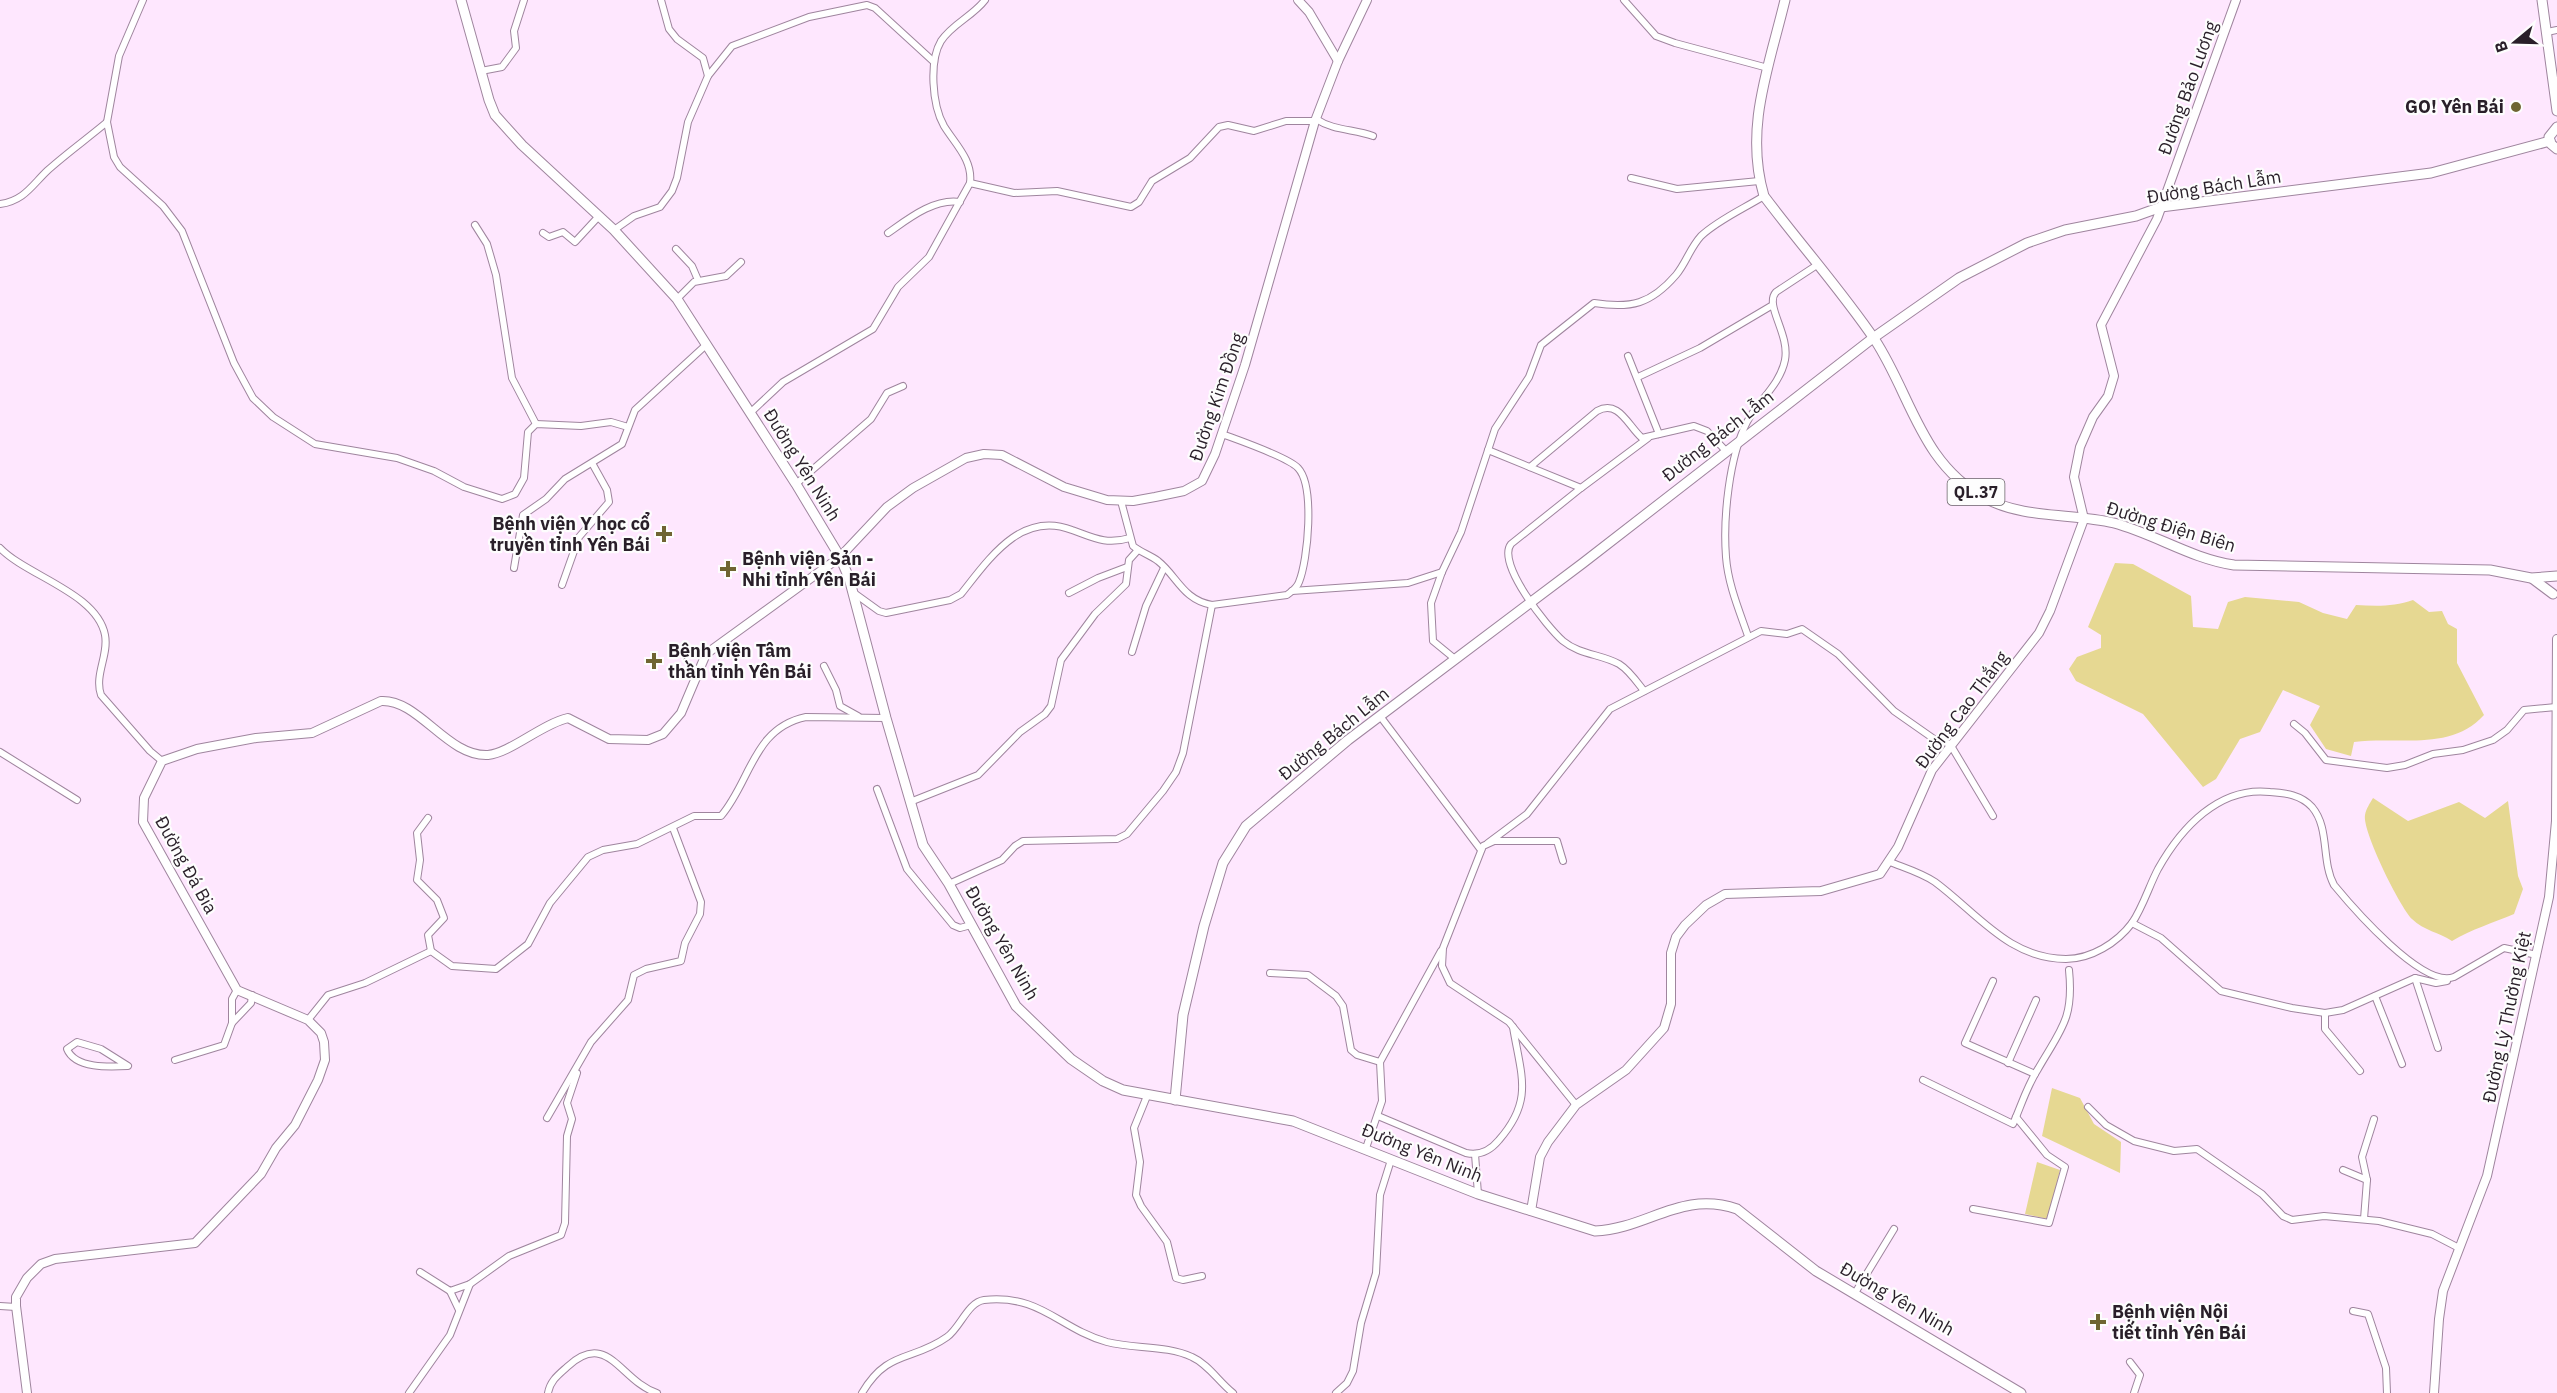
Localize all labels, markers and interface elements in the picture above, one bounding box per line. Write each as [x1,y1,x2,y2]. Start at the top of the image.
north arrow [2485,12,2545,72]
street label: Đường Bảo Lương [2153,17,2223,158]
text: B [2490,38,2512,55]
place label: GO! Yên Bái [2405,95,2504,118]
marker: GO! Yên Bái [2509,100,2523,114]
street label: Đường Bách Lẫm [2145,165,2283,208]
street label: Đường Kim Đồng [1184,329,1249,464]
street label: Đường Bách Lẫm [1657,385,1778,486]
street label: Đường Yên Ninh [759,404,846,525]
road number: QL.37 [1948,479,2004,505]
street label: Đường Điện Biên [2104,496,2238,557]
place label: Bệnh viện Y học cổ truyền tỉnh Yên Bái [490,512,650,556]
marker: Bệnh viện Y học cổ truyền tỉnh Yên Bái [655,525,673,543]
place label: Bệnh viện Sản - Nhi tỉnh Yên Bái [742,547,876,591]
marker: Bệnh viện Sản - Nhi tỉnh Yên Bái [719,560,737,578]
place label: Bệnh viện Tâm thần tỉnh Yên Bái [668,639,812,683]
street label: Đường Cao Thắng [1910,646,2014,773]
marker: Bệnh viện Tâm thần tỉnh Yên Bái [645,652,663,670]
street label: Đường Bách Lẫm [1274,682,1394,785]
street label: Đường Đá Bia [150,812,223,918]
street label: Đường Yên Ninh [960,881,1044,1004]
street label: Đường Lý Thường Kiệt [2477,929,2536,1105]
street label: Đường Yên Ninh [1358,1118,1486,1187]
street label: Đường Yên Ninh [1836,1257,1959,1341]
place label: Bệnh viện Nội tiết tỉnh Yên Bái [2112,1300,2246,1344]
marker: Bệnh viện Nội tiết tỉnh Yên Bái [2089,1313,2107,1331]

